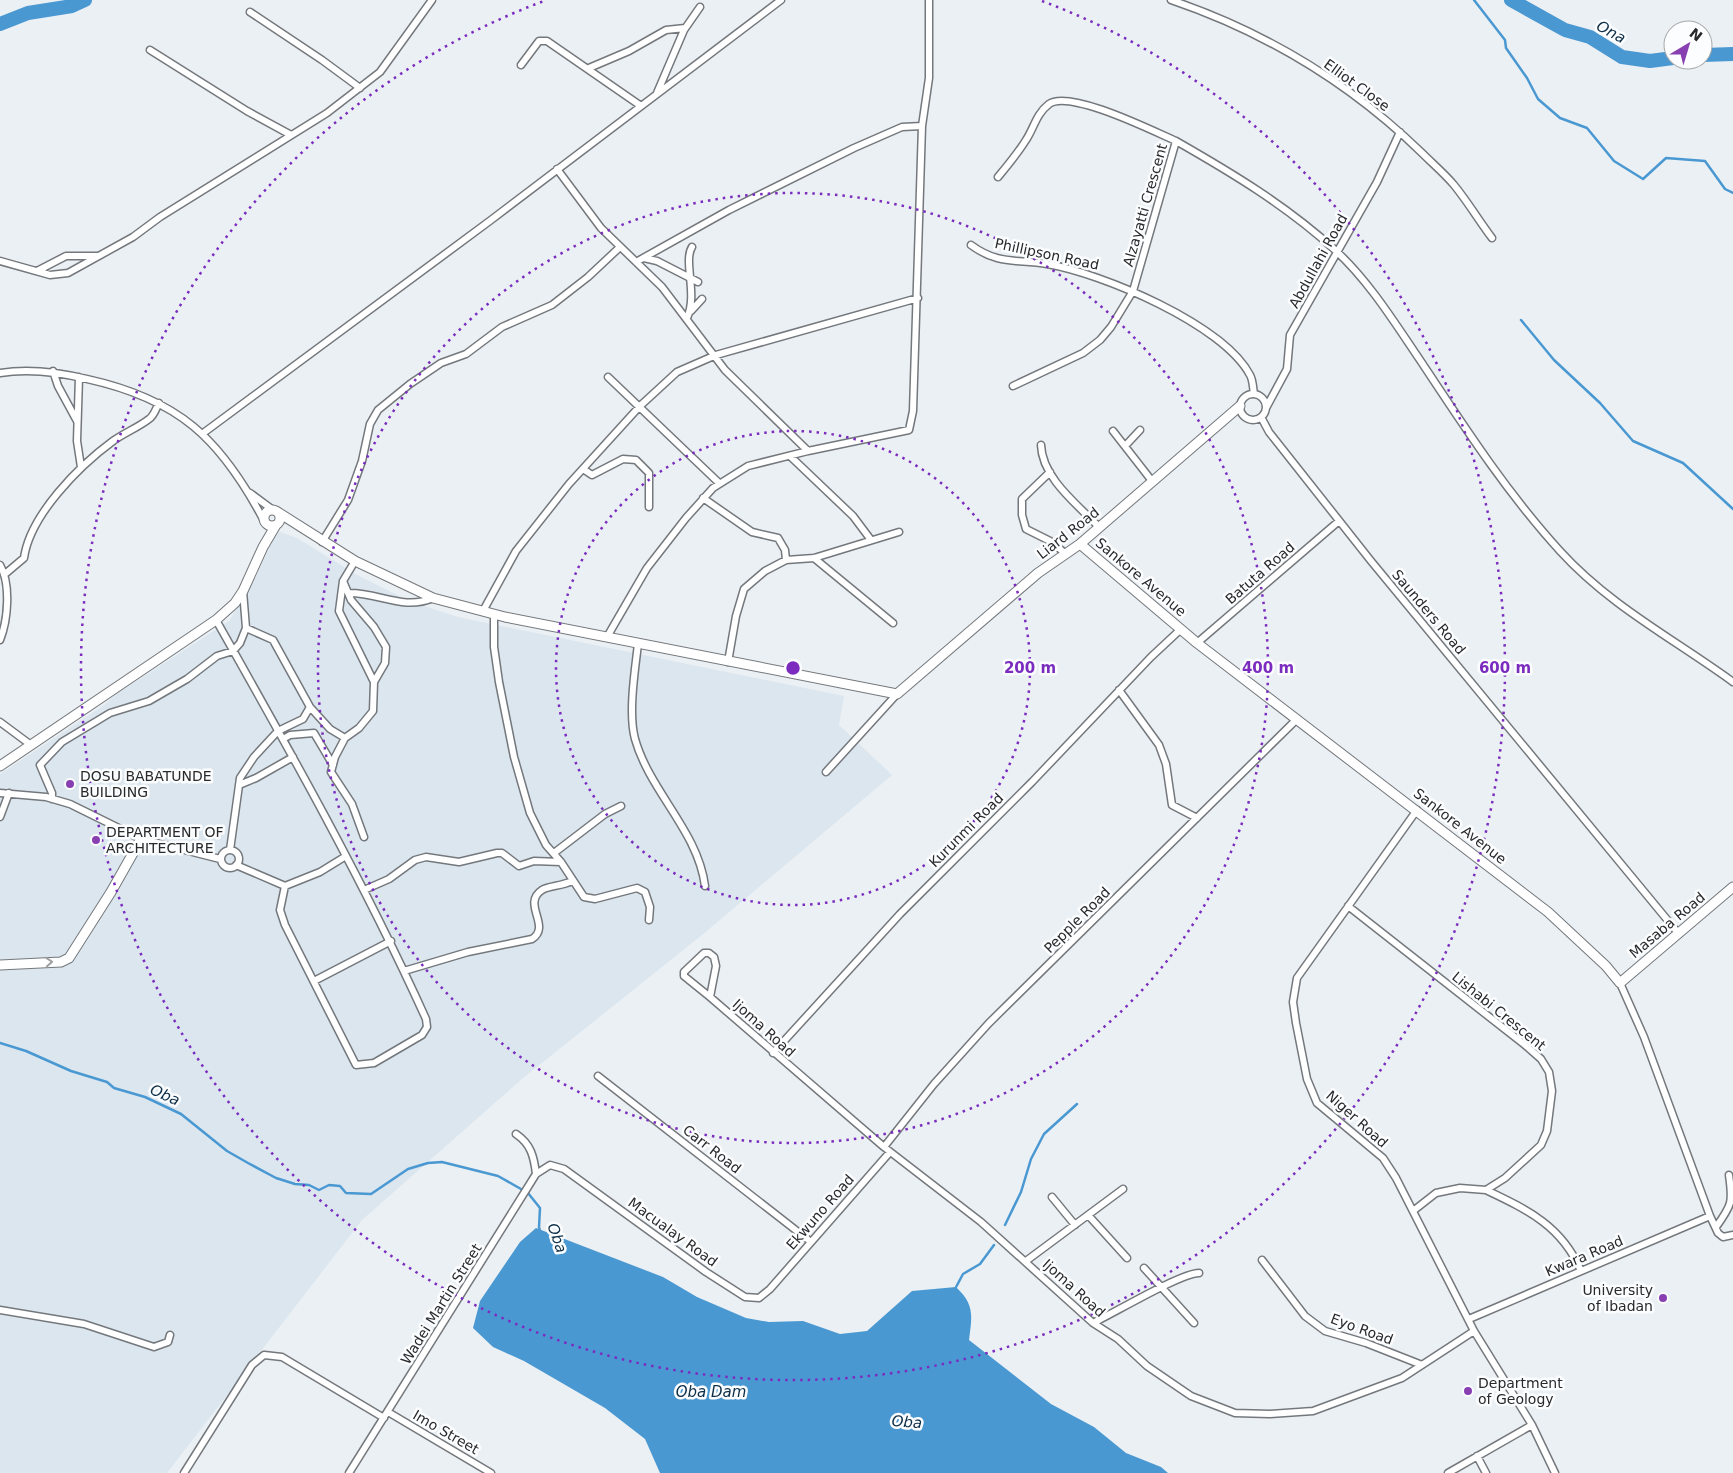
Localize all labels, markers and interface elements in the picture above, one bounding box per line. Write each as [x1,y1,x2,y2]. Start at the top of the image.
water label: Ona [1593,17,1629,47]
north arrow [1663,20,1713,70]
text: N [1686,25,1706,45]
street label: Elliot Close [1321,56,1393,114]
street label: Alzayatti Crescent [1120,141,1170,268]
street label: Abdullahi Road [1286,211,1350,311]
street label: Phillipson Road [993,235,1101,273]
street label: Liard Road [1034,504,1102,562]
street label: Sankore Avenue [1093,535,1189,619]
street label: Batuta Road [1222,539,1298,607]
street label: Saunders Road [1389,567,1469,657]
centre of rings [784,659,802,677]
text: 200 m [1004,659,1056,677]
text: 400 m [1242,659,1294,677]
text: 600 m [1479,659,1531,677]
place label: DOSU BABATUNDE BUILDING [80,768,212,800]
marker: DOSU BABATUNDE BUILDING [64,778,76,790]
street label: Sankore Avenue [1411,785,1509,867]
street label: Kurunmi Road [926,790,1006,870]
place label: DEPARTMENT OF ARCHITECTURE [106,824,223,856]
marker: DEPARTMENT OF ARCHITECTURE [90,834,102,846]
street label: Pepple Road [1041,884,1113,956]
street label: Masaba Road [1626,889,1708,961]
one-way arrow [45,957,53,968]
street label: Lishabi Crescent [1449,968,1549,1054]
street label: Ijoma Road [730,996,798,1060]
water label: Oba [147,1081,183,1109]
street label: Niger Road [1323,1087,1391,1151]
street label: Carr Road [680,1121,744,1177]
street label: Ekwuno Road [783,1171,857,1253]
street label: Macualay Road [625,1194,721,1270]
water label: Oba [544,1221,570,1255]
street label: Kwara Road [1543,1232,1625,1280]
street label: Wadei Martin Street [397,1240,485,1367]
street label: Ijoma Road [1040,1256,1108,1320]
place label: University of Ibadan [1582,1282,1653,1314]
marker: University of Ibadan [1657,1292,1669,1304]
street label: Eyo Road [1329,1310,1395,1348]
place label: Department of Geology [1478,1375,1563,1407]
water label: Oba Dam [676,1383,746,1401]
marker: Department of Geology [1462,1385,1474,1397]
street label: Imo Street [410,1407,482,1458]
water label: Oba [891,1412,923,1432]

